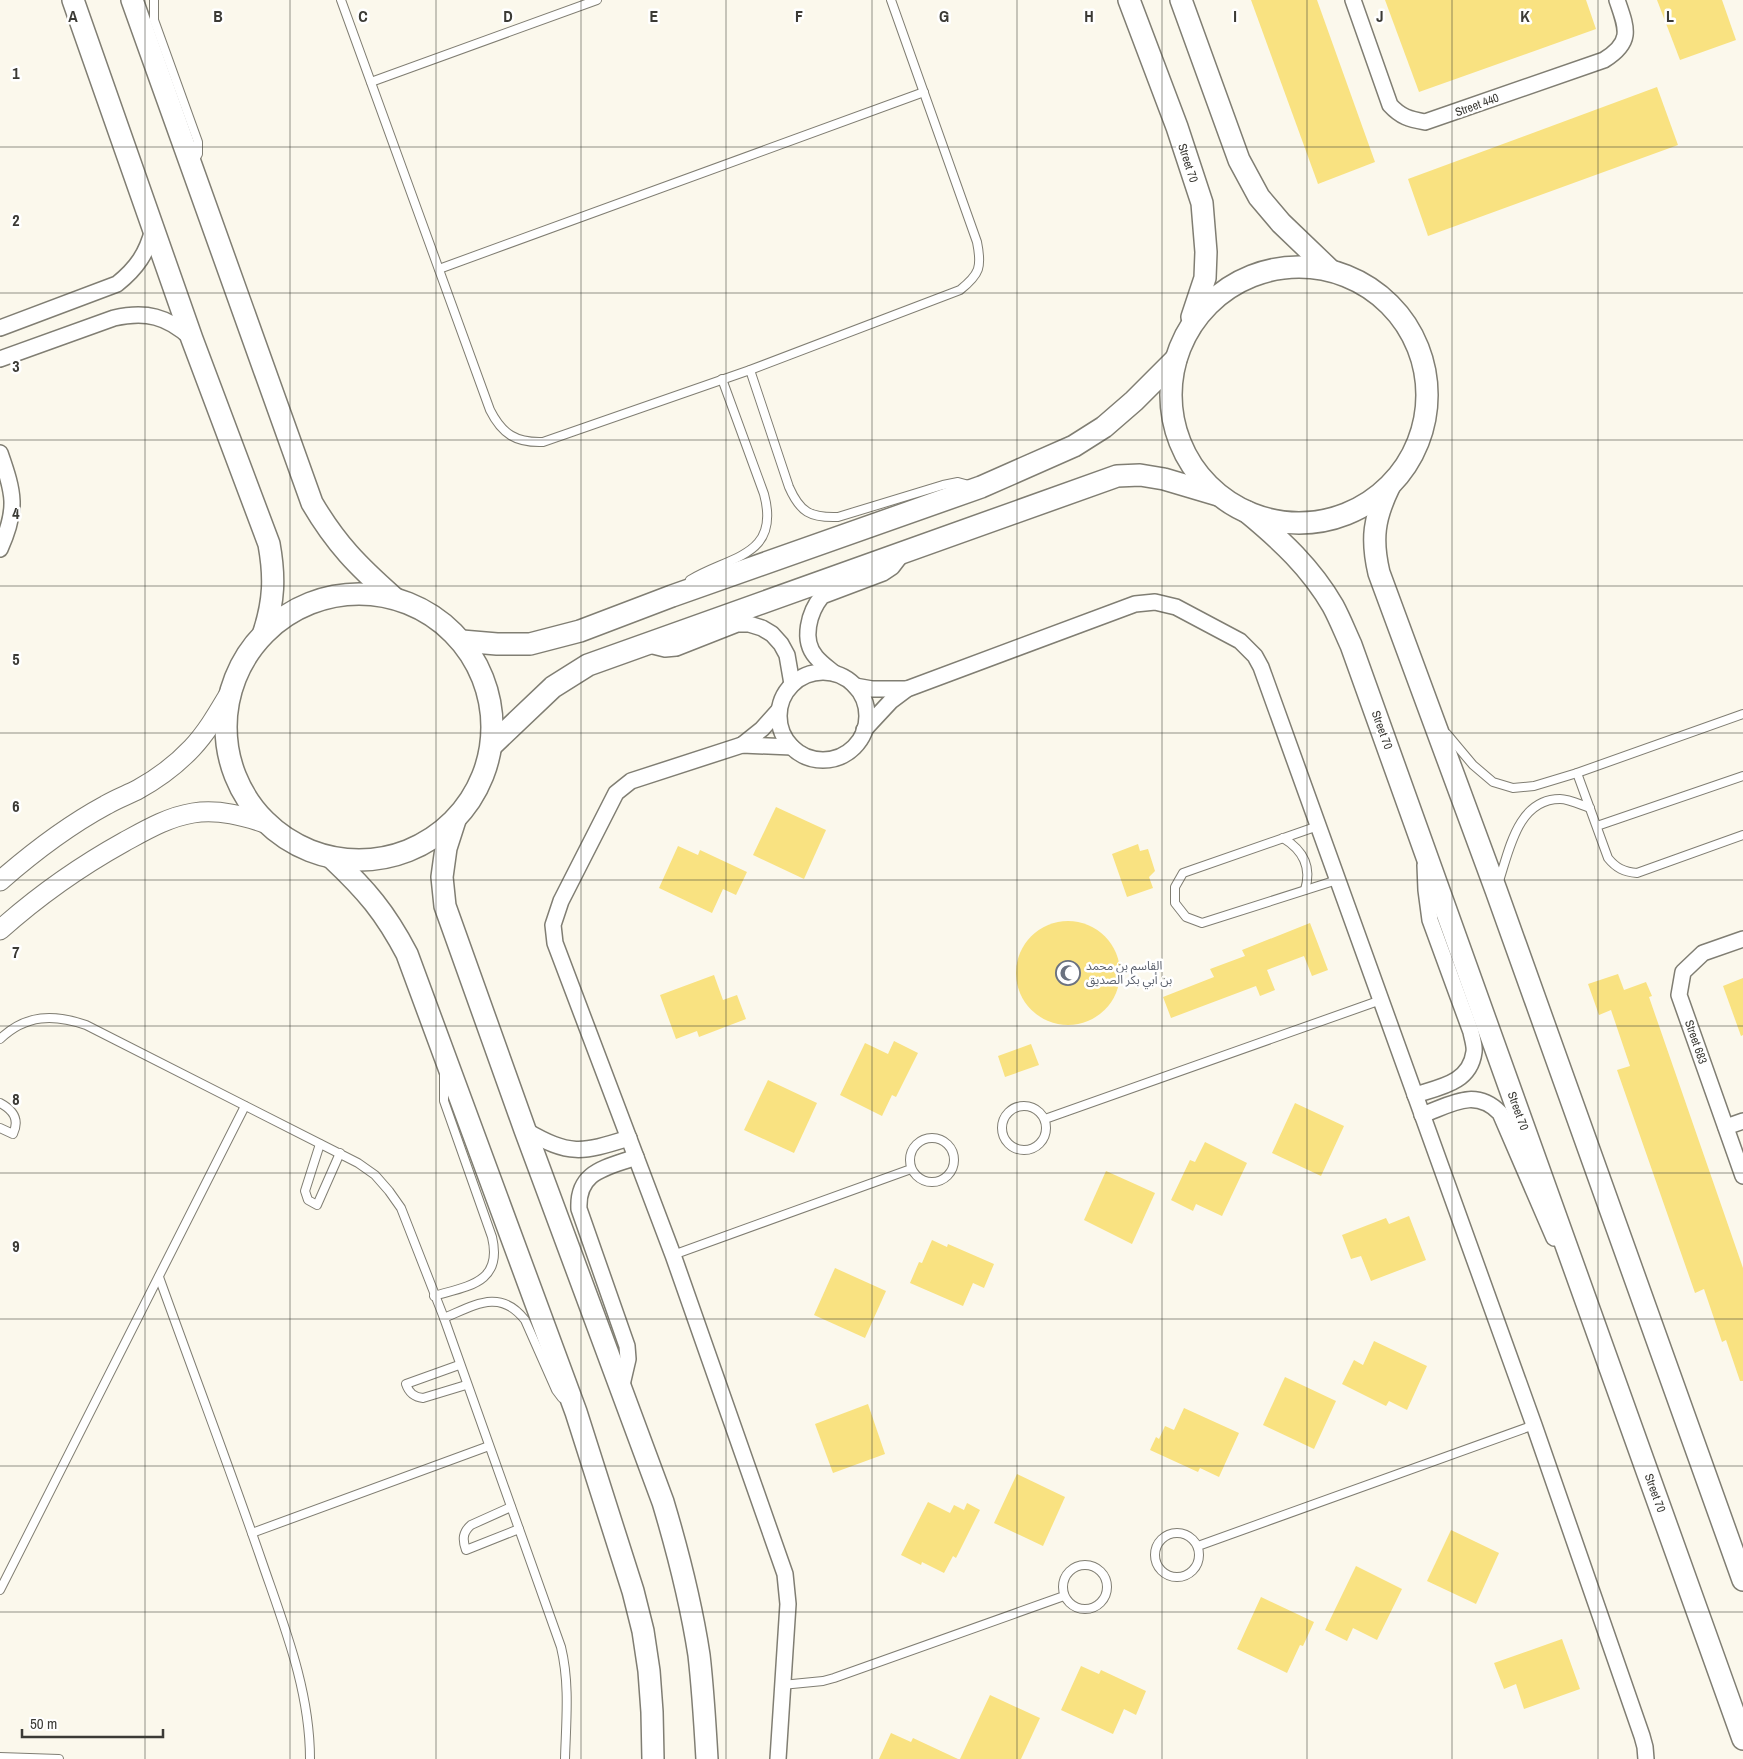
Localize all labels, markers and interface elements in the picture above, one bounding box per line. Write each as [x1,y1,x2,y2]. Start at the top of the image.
text: A [68,5,78,27]
text: B [213,5,223,27]
text: C [358,5,368,27]
text: D [503,5,513,27]
text: E [650,5,659,27]
text: F [795,5,803,27]
text: G [939,5,949,27]
text: H [1084,5,1094,27]
text: I [1233,5,1237,27]
text: J [1376,5,1384,27]
text: K [1520,5,1530,27]
text: L [1666,5,1674,27]
text: 1 [12,62,20,84]
street label: Street 440 [1453,90,1501,120]
street label: Street 70 [1174,142,1202,184]
text: 2 [12,209,20,231]
text: 3 [12,355,20,377]
text: 4 [12,502,20,524]
text: 5 [12,648,20,670]
street label: Street 70 [1368,708,1396,752]
text: 6 [12,795,20,817]
text: 7 [12,941,20,963]
place label: القاسم بن محمد بن أبي بكر الصديق [1086,958,1172,990]
mosque icon: القاسم بن محمد بن أبي بكر الصديق [1055,960,1081,986]
street label: Street 683 [1681,1018,1711,1066]
text: 8 [12,1088,20,1110]
street label: Street 70 [1504,1089,1532,1133]
text: 9 [12,1235,20,1257]
street label: Street 70 [1641,1471,1669,1515]
scale bar [22,1706,164,1738]
text: 50 m [30,1713,57,1734]

